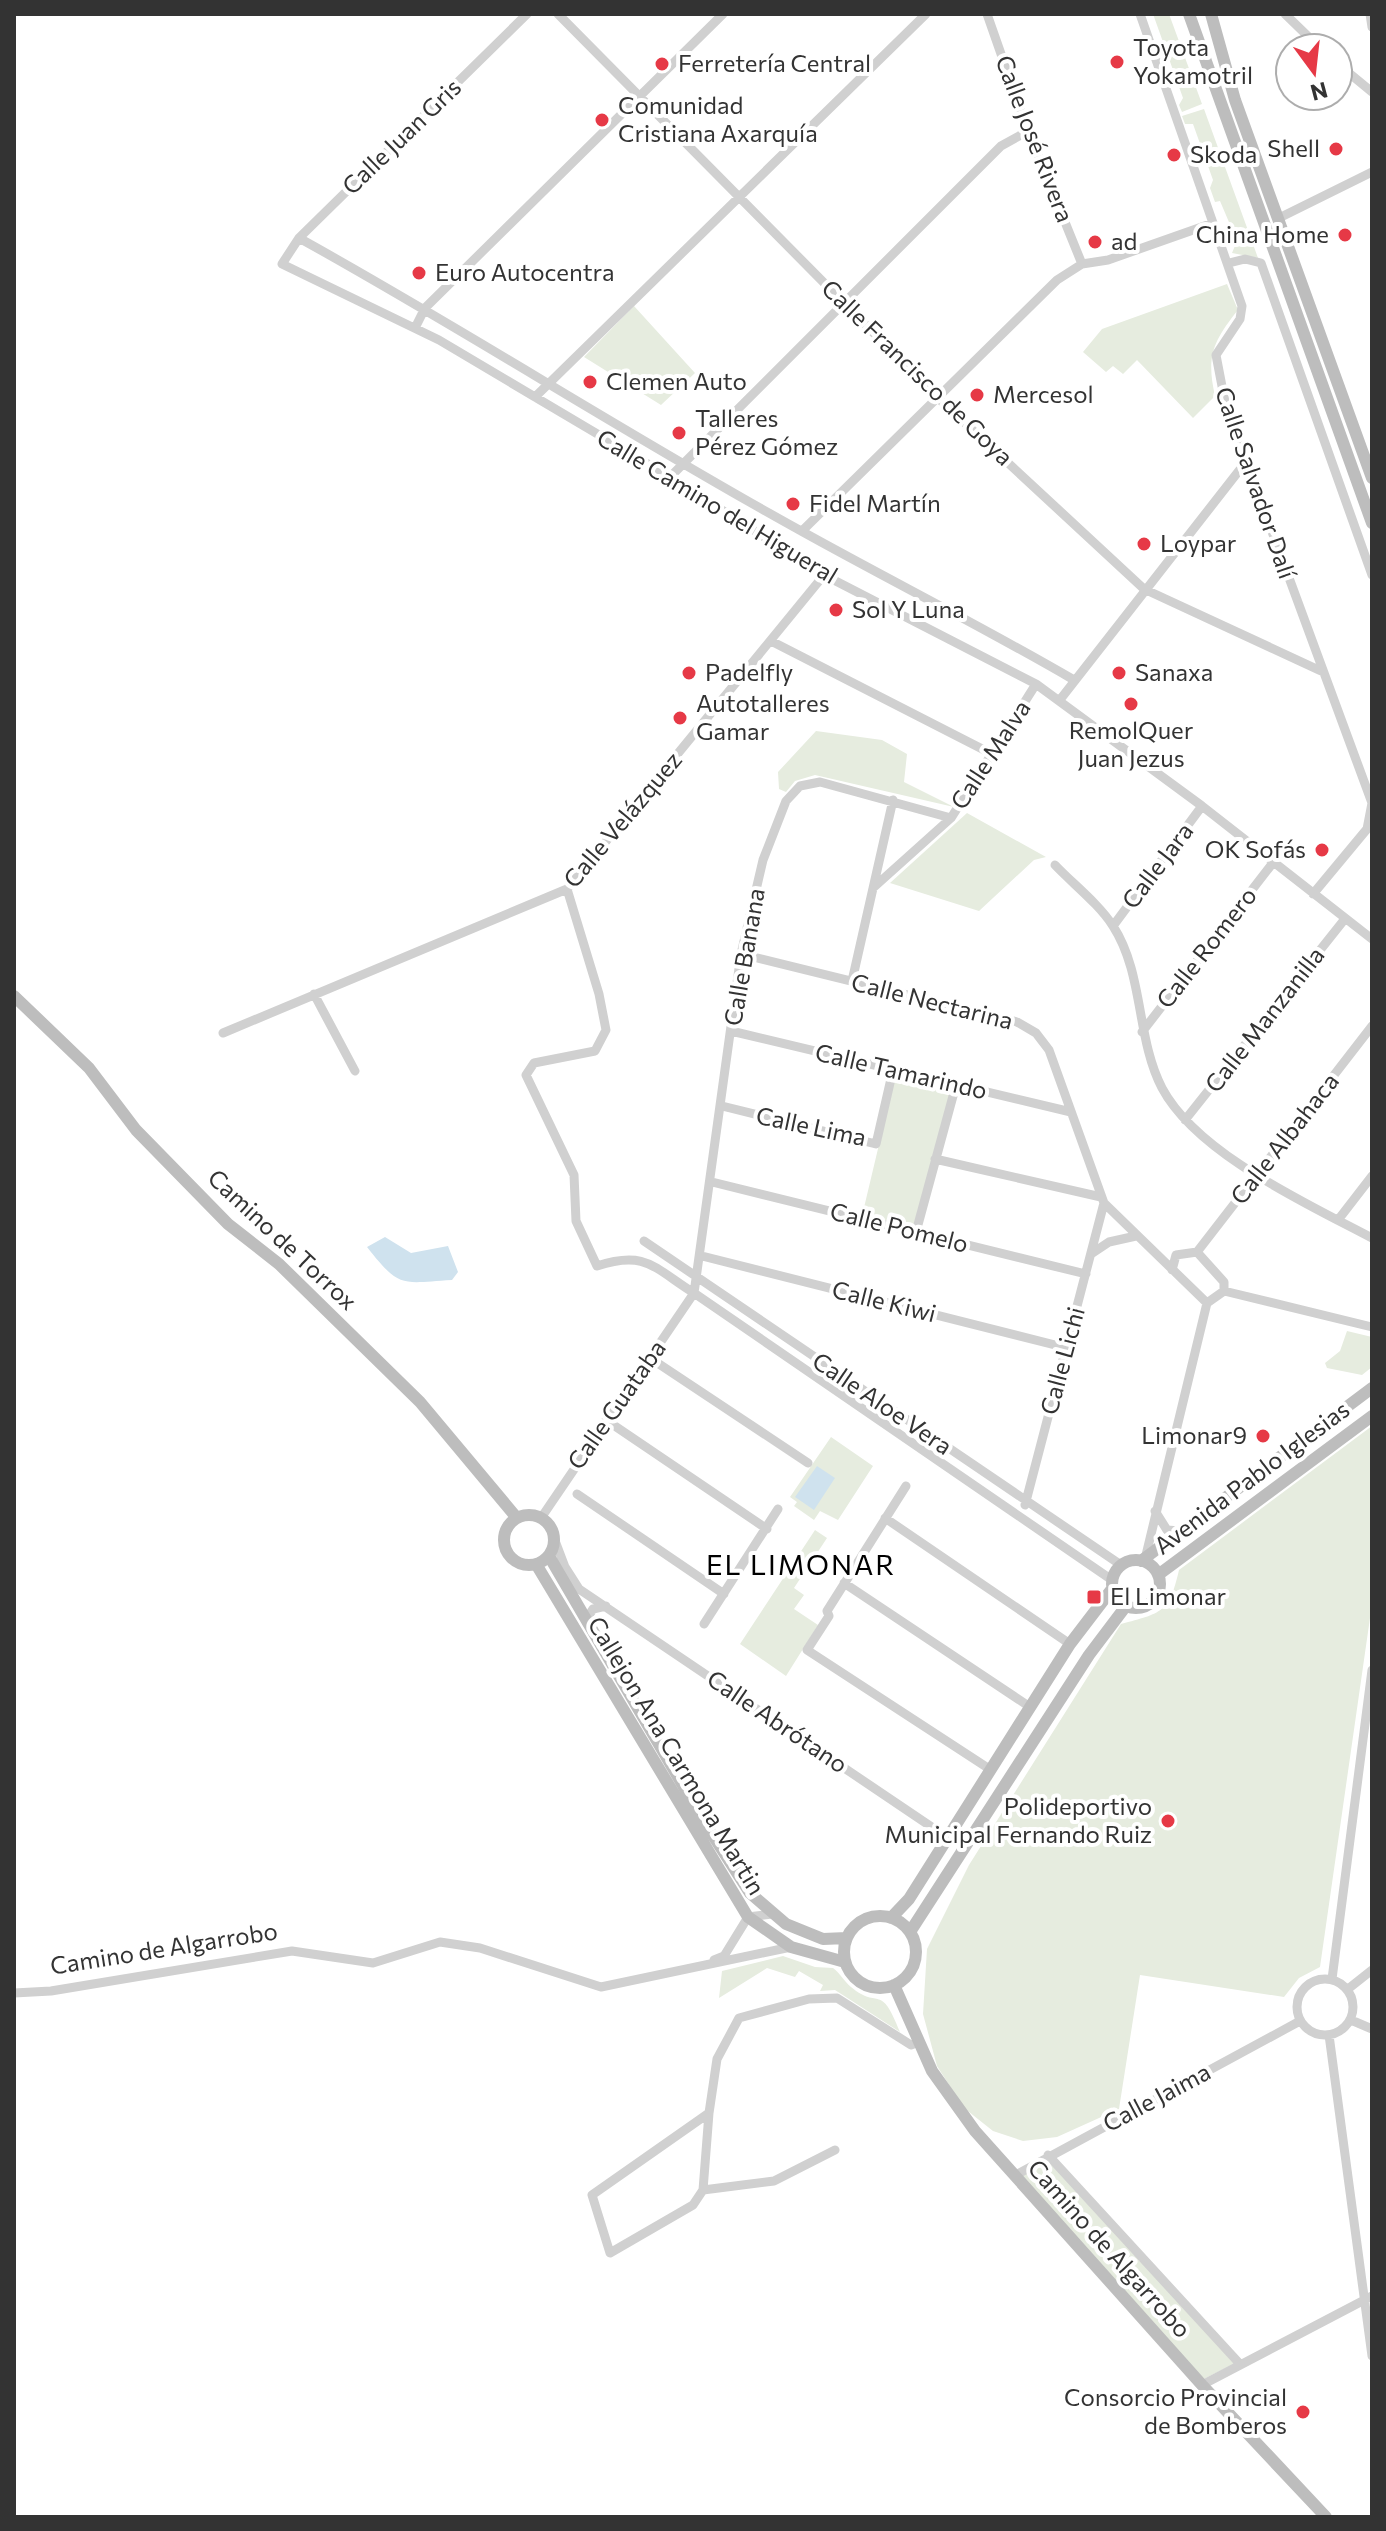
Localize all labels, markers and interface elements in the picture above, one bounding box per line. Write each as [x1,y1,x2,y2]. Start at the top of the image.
place label: Toyota Yokamotril [1133,32,1253,89]
north arrow [1274,32,1354,112]
place label: Ferretería Central [678,48,871,77]
street label: Calle José Rivera [990,51,1081,226]
marker: Toyota Yokamotril [1108,53,1126,71]
marker: Ferretería Central [653,55,671,73]
street label: Calle Juan Gris [335,72,466,200]
text: N [1308,77,1331,107]
place label: Comunidad Cristiana Axarquía [618,90,818,147]
marker: Comunidad Cristiana Axarquía [593,111,611,129]
place label: Shell [1267,133,1320,162]
place label: Skoda [1190,139,1257,168]
marker: Shell [1327,140,1345,158]
marker: Skoda [1165,146,1183,164]
place label: China Home [1196,219,1329,248]
place label: ad [1111,226,1137,255]
marker: China Home [1336,226,1354,244]
marker: ad [1086,233,1104,251]
place label: Euro Autocentra [435,257,615,286]
marker: Euro Autocentra [410,264,428,282]
street label: Calle Francisco de Goya [816,273,1020,471]
place label: Clemen Auto [606,366,747,395]
marker: Clemen Auto [581,373,599,391]
place label: Mercesol [993,379,1094,408]
street label: Calle Salvador Dalí [1210,383,1303,583]
marker: Mercesol [968,386,986,404]
place label: Talleres Pérez Gómez [695,403,838,460]
street label: Calle Camino del Higueral [592,422,843,589]
marker: Talleres Pérez Gómez [670,424,688,442]
place label: Fidel Martín [809,488,941,517]
marker: Fidel Martín [784,495,802,513]
place label: Loypar [1160,528,1237,557]
marker: Loypar [1135,535,1153,553]
place label: Sol Y Luna [852,594,965,623]
marker: Sol Y Luna [827,601,845,619]
place label: Padelfly [705,657,793,686]
place label: Sanaxa [1135,657,1213,686]
marker: Padelfly [680,664,698,682]
marker: Sanaxa [1110,664,1128,682]
place label: Autotalleres Gamar [696,688,830,745]
street label: Calle Malva [944,694,1036,814]
marker: RemolQuer Juan Jezus [1122,695,1140,713]
marker: Autotalleres Gamar [671,709,689,727]
place label: RemolQuer Juan Jezus [1069,715,1194,772]
street label: Calle Velázquez [557,745,687,893]
street label: Calle Jara [1115,816,1198,914]
place label: OK Sofás [1205,834,1306,863]
marker: OK Sofás [1313,841,1331,859]
street label: Calle Romero [1150,881,1262,1013]
street label: Calle Banana [717,886,770,1028]
street label: Calle Manzanilla [1198,941,1330,1098]
street label: Calle Nectarina [849,966,1016,1035]
street label: Calle Tamarindo [813,1037,990,1104]
street label: Calle Albahaca [1224,1067,1344,1209]
street label: Calle Lima [754,1100,869,1151]
street label: Camino de Torrox [203,1162,364,1316]
street label: Calle Pomelo [827,1195,972,1258]
street label: Calle Kiwi [829,1274,939,1327]
street label: Calle Lichi [1033,1304,1090,1418]
street label: Calle Guataba [561,1334,671,1474]
street label: Calle Aloe Vera [808,1345,958,1460]
street label: Avenida Pablo Iglesias [1148,1394,1354,1560]
place label: Limonar9 [1141,1420,1247,1449]
marker: Limonar9 [1254,1427,1272,1445]
district label: EL LIMONAR [706,1547,896,1581]
place label: El Limonar [1110,1581,1226,1610]
marker: El Limonar [1085,1588,1103,1606]
street label: Callejon Ana Carmona Martin [583,1611,772,1900]
street label: Calle Abrótano [702,1663,854,1778]
place label: Polideportivo Municipal Fernando Ruiz [884,1791,1152,1848]
marker: Polideportivo Municipal Fernando Ruiz [1159,1812,1177,1830]
street label: Camino de Algarrobo [48,1915,279,1980]
street label: Calle Jaima [1098,2056,1215,2137]
street label: Camino de Algarrobo [1023,2153,1198,2343]
place label: Consorcio Provincial de Bomberos [1064,2382,1287,2439]
marker: Consorcio Provincial de Bomberos [1294,2403,1312,2421]

